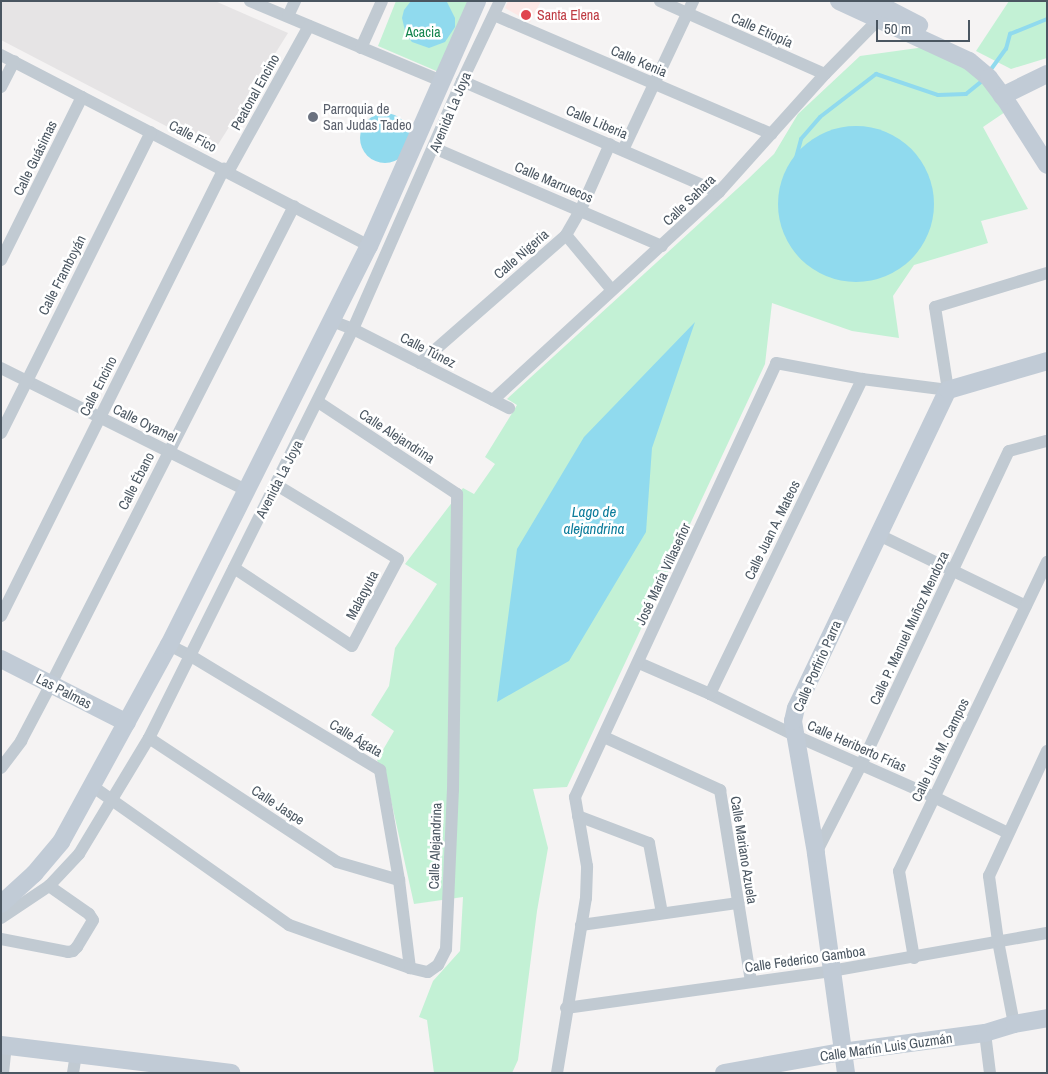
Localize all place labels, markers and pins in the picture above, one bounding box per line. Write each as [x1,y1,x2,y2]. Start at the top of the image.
place label: Santa Elena [537,7,600,23]
marker: Santa Elena [519,8,533,22]
place label: Parroquia de San Judas Tadeo [323,101,412,134]
marker: Parroquia de San Judas Tadeo [307,111,319,123]

